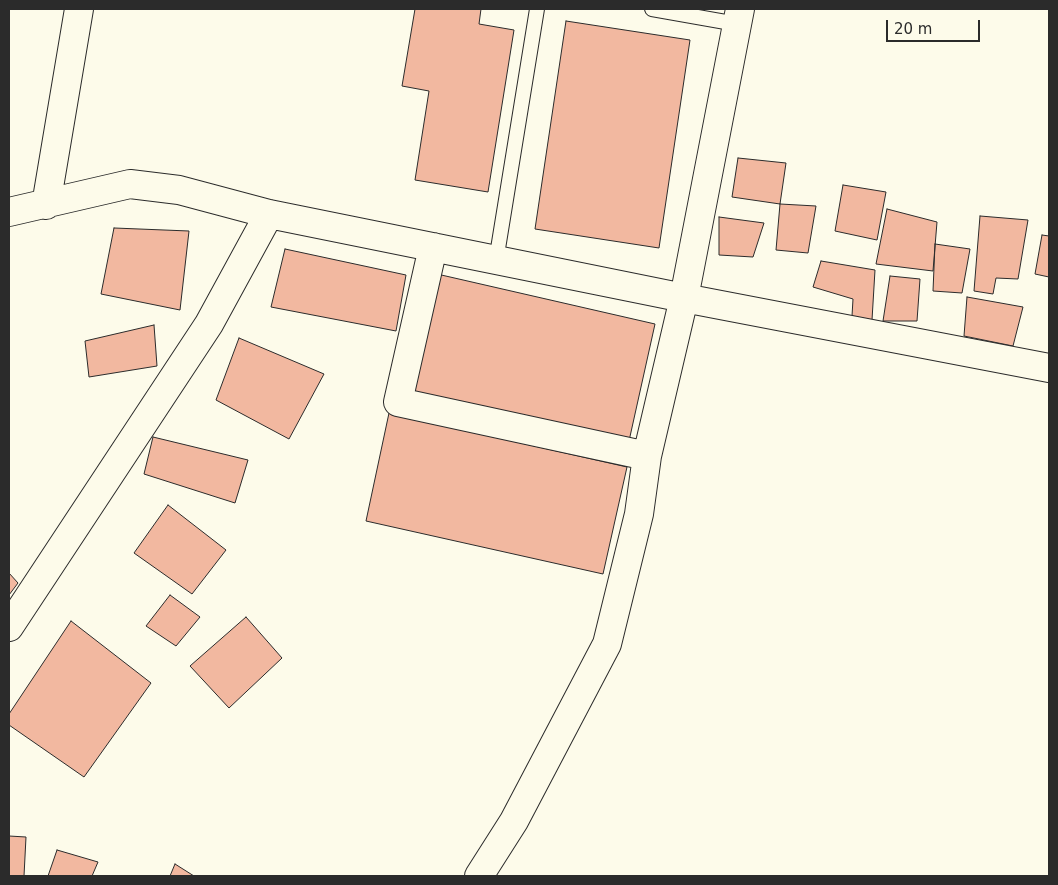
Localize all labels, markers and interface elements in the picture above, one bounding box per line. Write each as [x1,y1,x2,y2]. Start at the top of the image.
scale bar [888,10,982,42]
text: 20 m [894,20,932,38]

